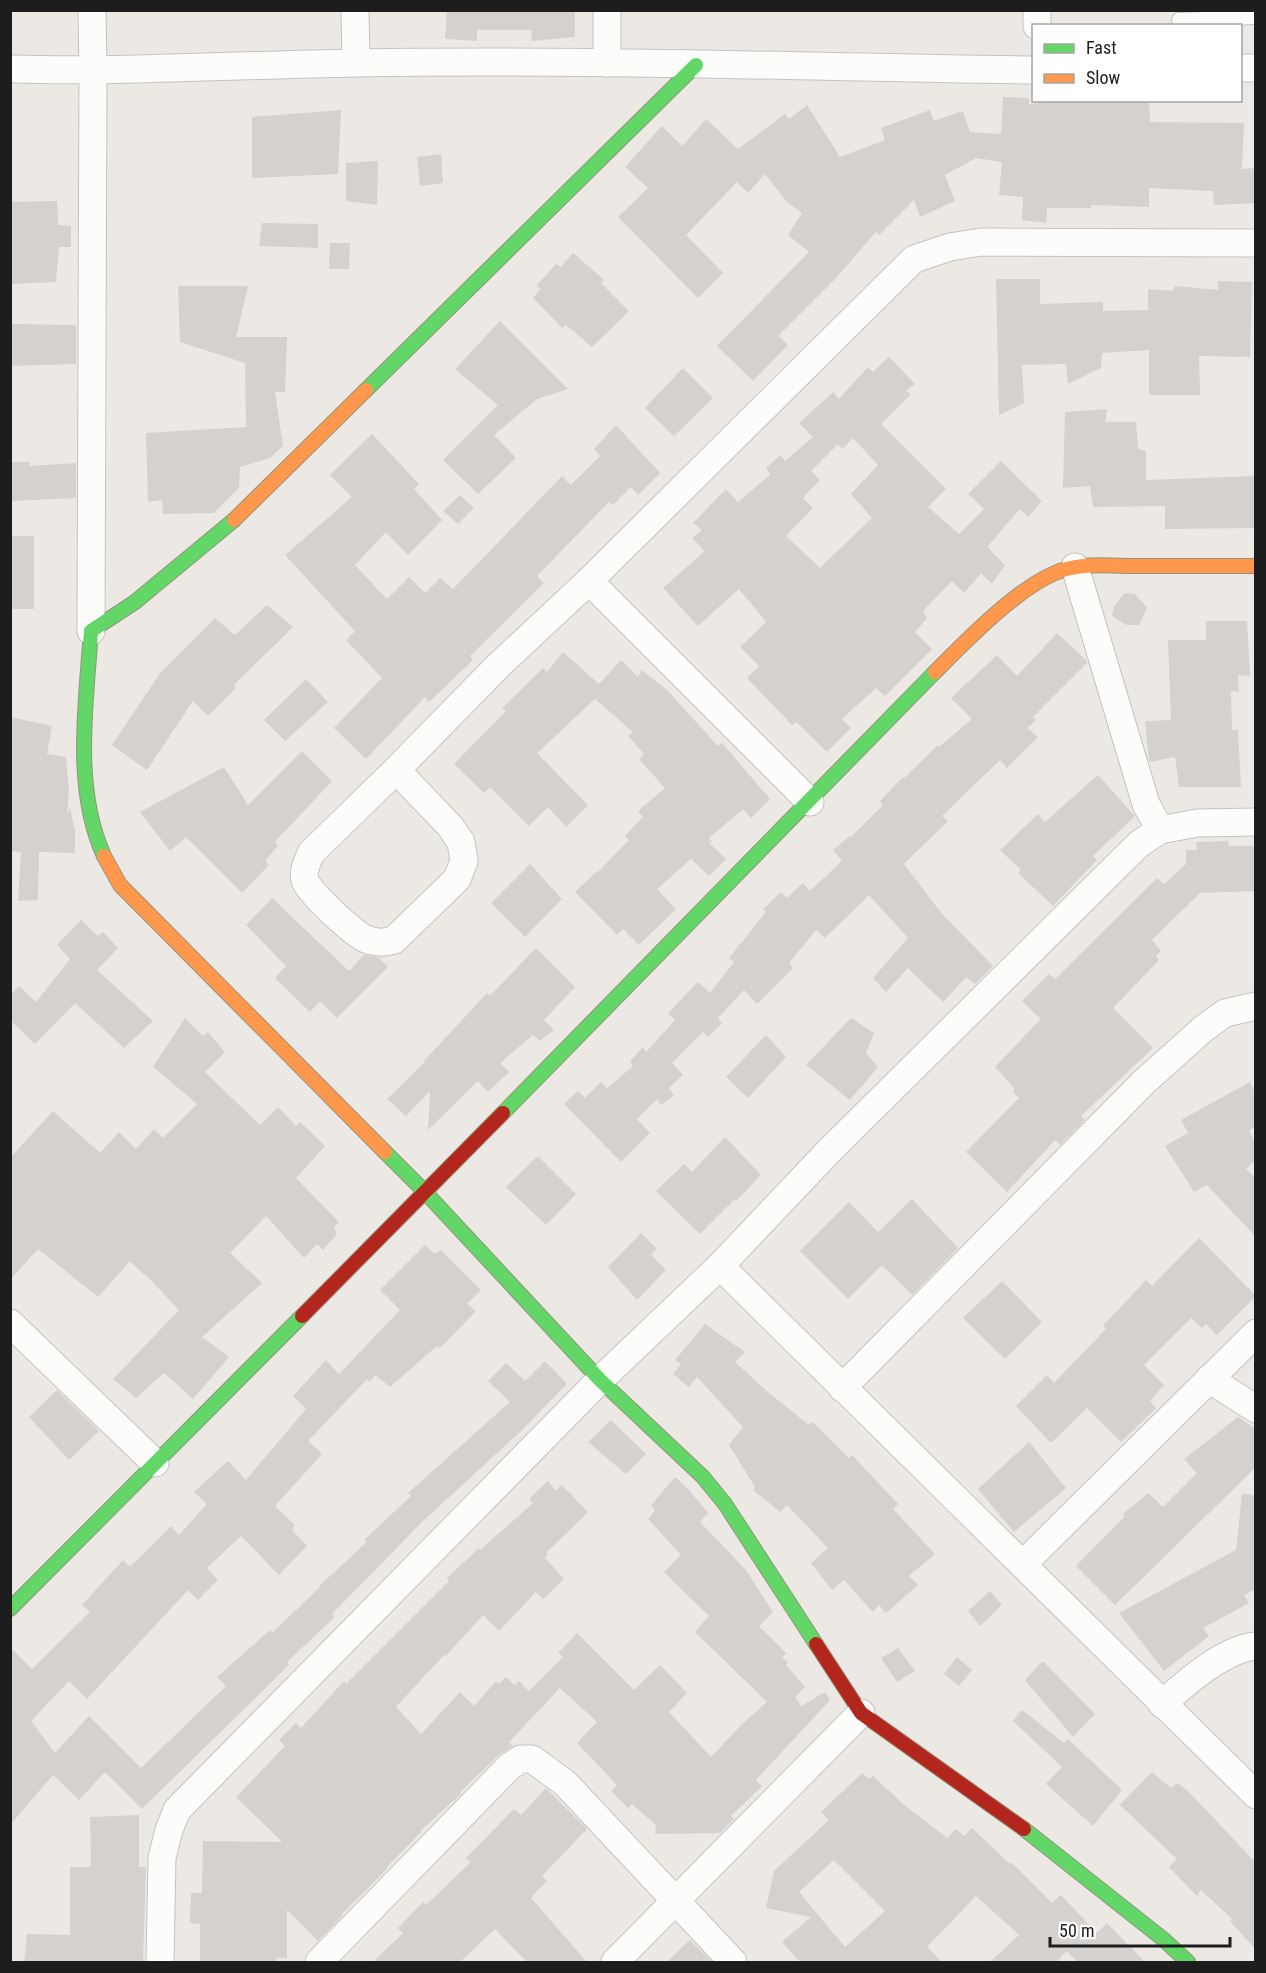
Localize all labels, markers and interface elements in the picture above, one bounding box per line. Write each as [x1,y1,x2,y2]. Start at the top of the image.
legend [1032,24,1242,102]
text: Fast [1086,37,1117,58]
text: Slow [1086,67,1121,88]
scale bar [1050,1910,1230,1948]
text: 50 m [1059,1920,1094,1941]

